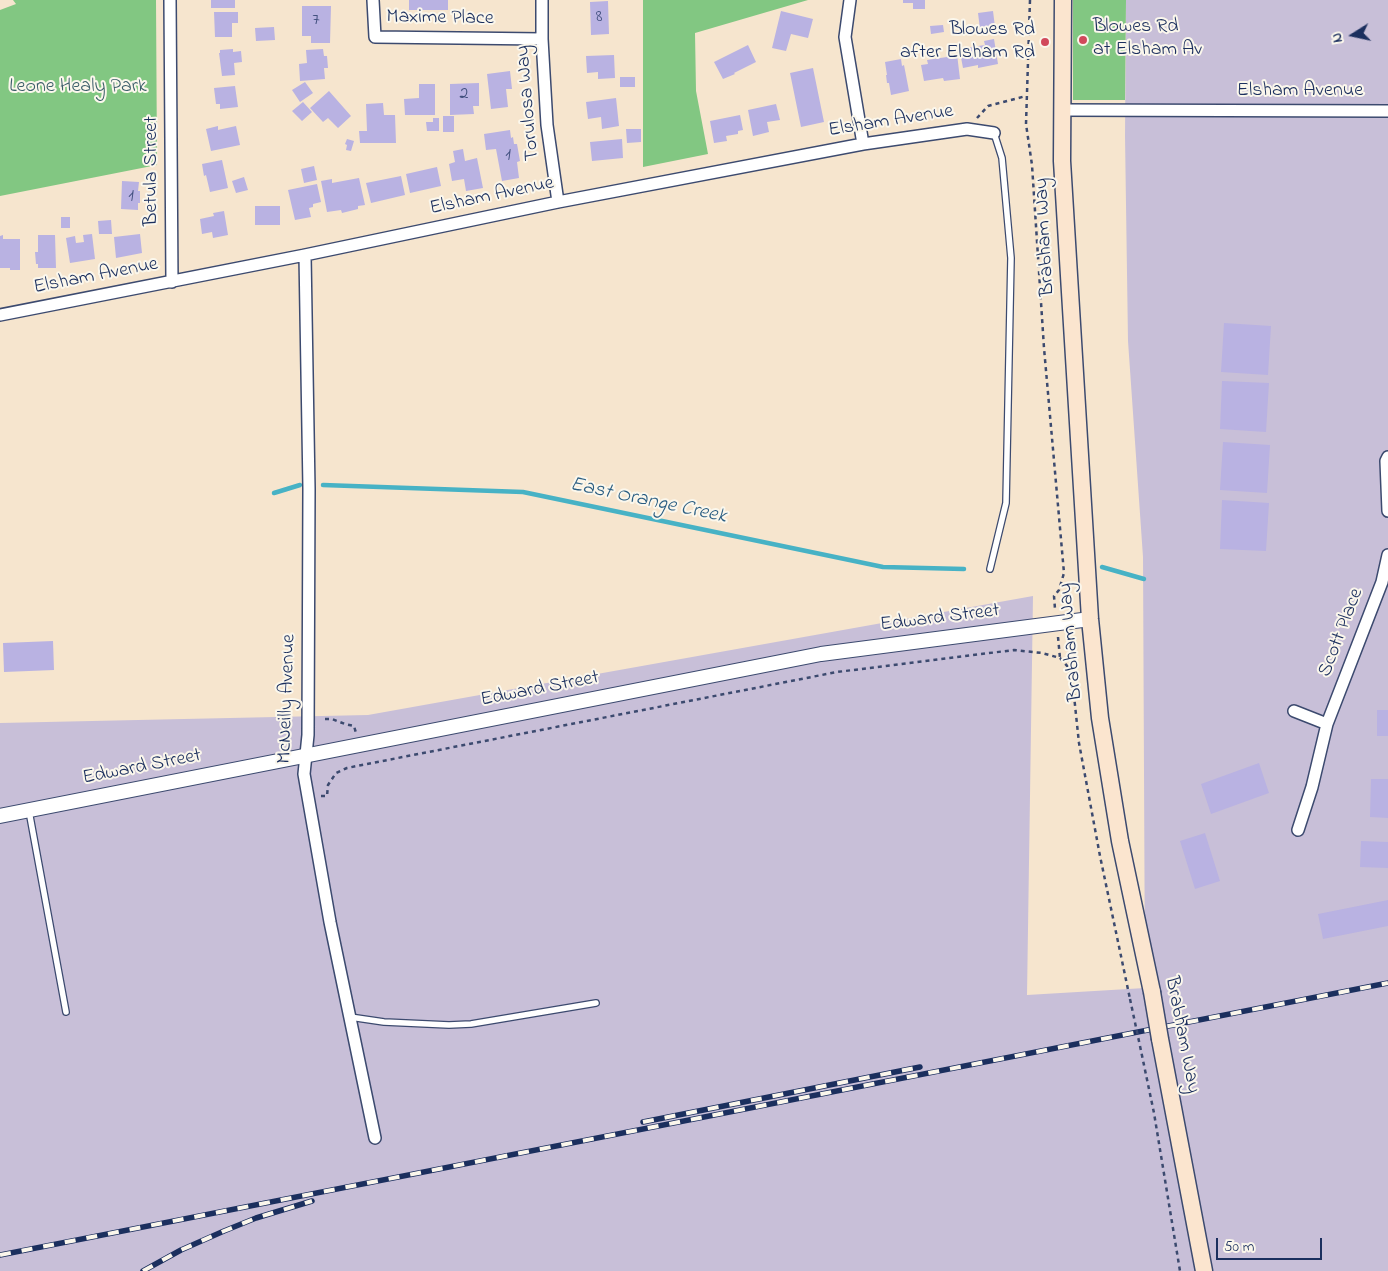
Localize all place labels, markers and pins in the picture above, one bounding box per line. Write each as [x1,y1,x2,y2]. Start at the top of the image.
place label: Blowes Rd at Elsham Av [1093,16,1202,63]
place label: Blowes Rd after Elsham Rd [900,19,1035,66]
marker: Blowes Rd at Elsham Av [1077,34,1089,46]
marker: Blowes Rd after Elsham Rd [1039,36,1051,48]

